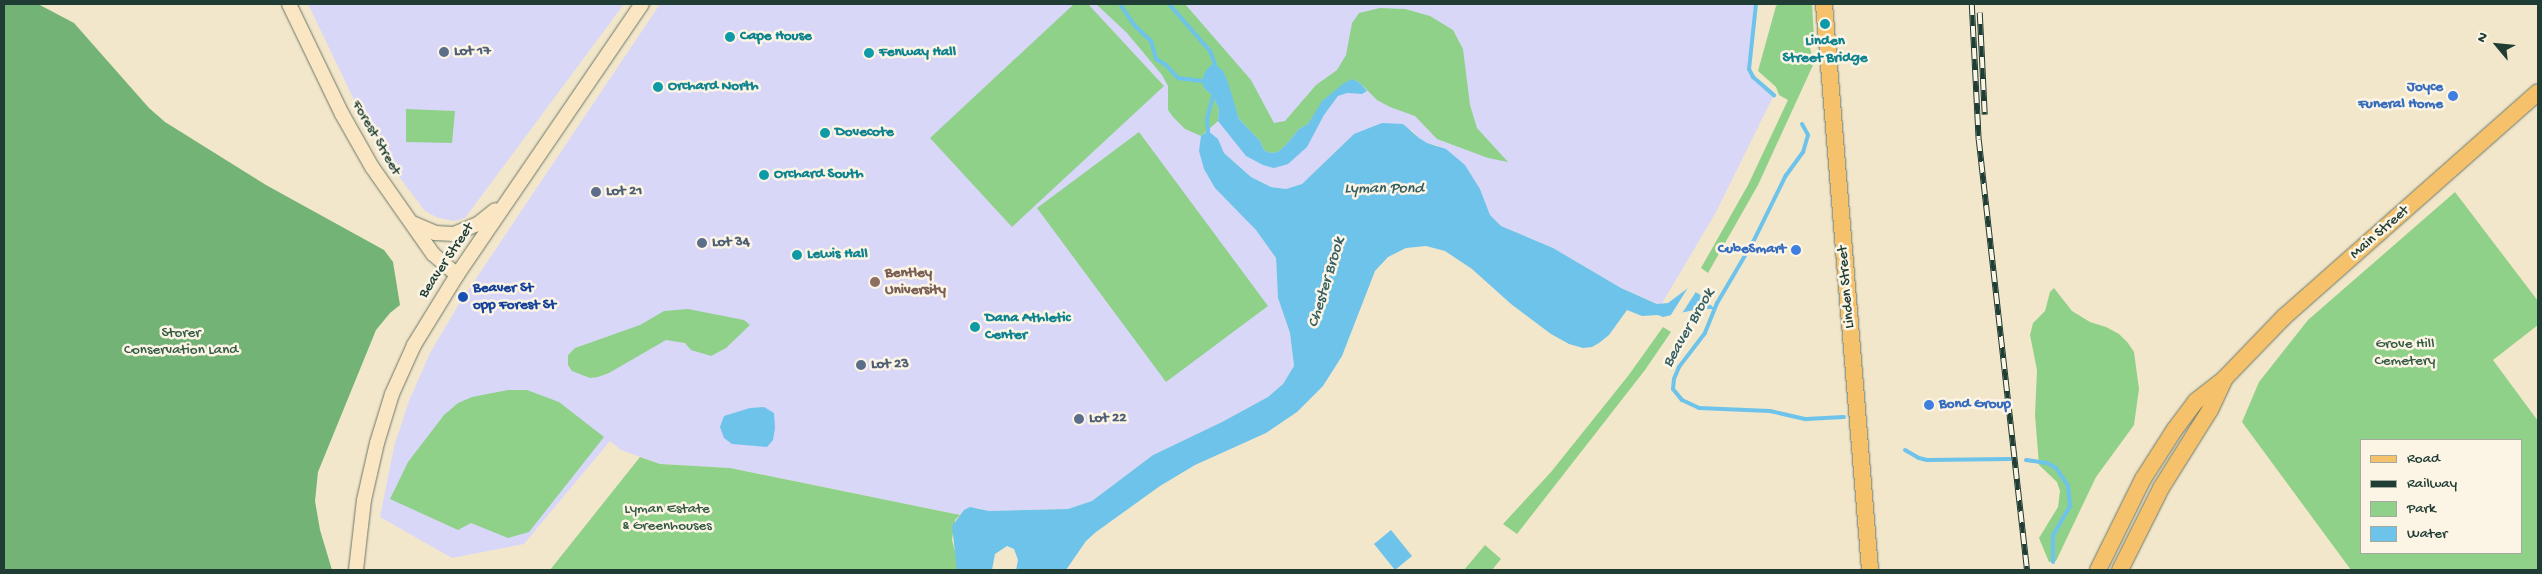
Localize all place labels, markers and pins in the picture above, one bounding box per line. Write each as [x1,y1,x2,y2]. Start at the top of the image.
marker: Linden Street Bridge [1819,18,1831,30]
place label: Cape House [740,28,812,46]
marker: Cape House [724,31,736,43]
place label: Linden Street Bridge [1783,32,1867,67]
place label: Lot 17 [454,43,491,61]
place label: Fenway Hall [879,44,956,62]
marker: Lot 17 [438,46,450,58]
marker: Fenway Hall [863,47,875,59]
place label: Orchard North [668,78,759,96]
place label: Joyce Funeral Home [2358,78,2443,113]
marker: Orchard North [652,81,664,93]
marker: Joyce Funeral Home [2447,90,2459,102]
place label: Dovecote [835,124,894,142]
marker: Dovecote [819,127,831,139]
place label: Orchard South [774,166,863,184]
marker: Orchard South [758,169,770,181]
place label: Lot 21 [606,183,642,201]
marker: Lot 21 [590,186,602,198]
place label: Lot 34 [712,234,750,252]
marker: Lot 34 [696,237,708,249]
place label: CubeSmart [1718,241,1786,259]
marker: CubeSmart [1790,244,1802,256]
place label: Lewis Hall [807,246,868,264]
marker: Lewis Hall [791,249,803,261]
place label: Bentley University [885,264,946,299]
marker: Bentley University [869,276,881,288]
place label: Beaver St opp Forest St [473,279,556,314]
marker: Beaver St opp Forest St [457,291,469,303]
place label: Dana Athletic Center [985,309,1071,344]
marker: Dana Athletic Center [969,321,981,333]
place label: Lot 23 [871,356,909,374]
marker: Lot 23 [855,359,867,371]
place label: Bond Group [1939,396,2011,414]
marker: Bond Group [1923,399,1935,411]
place label: Lot 22 [1089,410,1127,428]
marker: Lot 22 [1073,413,1085,425]

